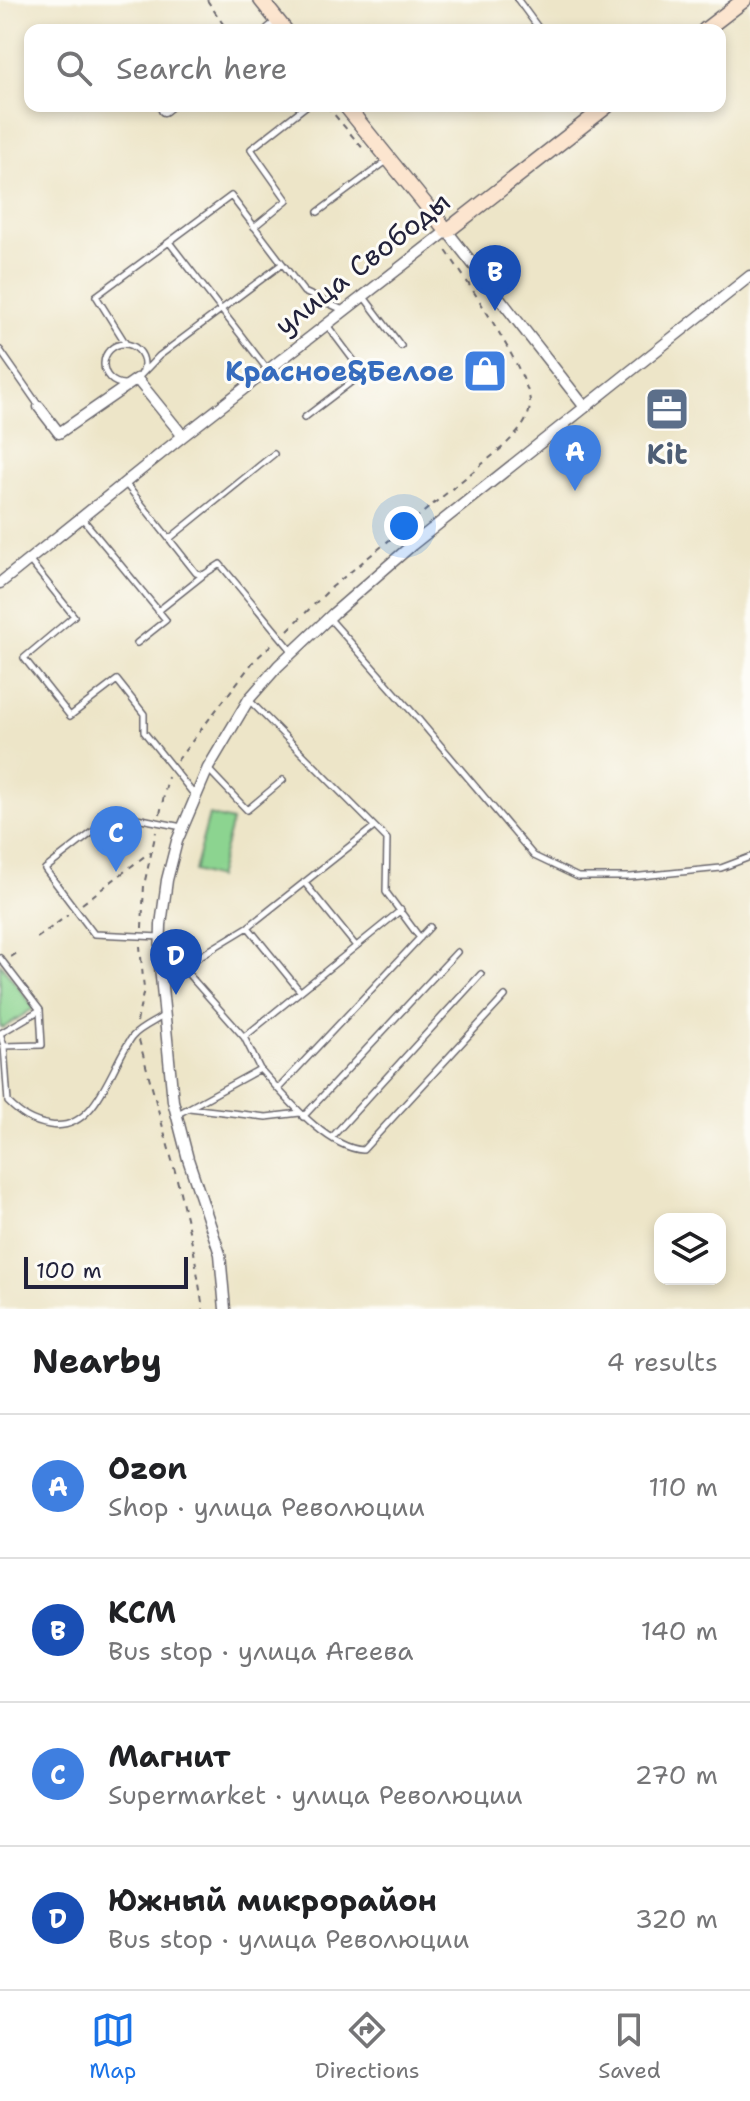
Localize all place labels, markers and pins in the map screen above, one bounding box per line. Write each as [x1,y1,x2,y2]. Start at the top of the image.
pin: B [469,245,521,311]
shop icon: Красное&Белое [461,347,509,395]
place label: Красное&Белое [225,352,454,390]
office icon: Kit [643,385,691,433]
pin: A [549,425,601,491]
place label: Kit [646,435,688,473]
pin: C [90,806,142,872]
pin: D [150,929,202,995]

